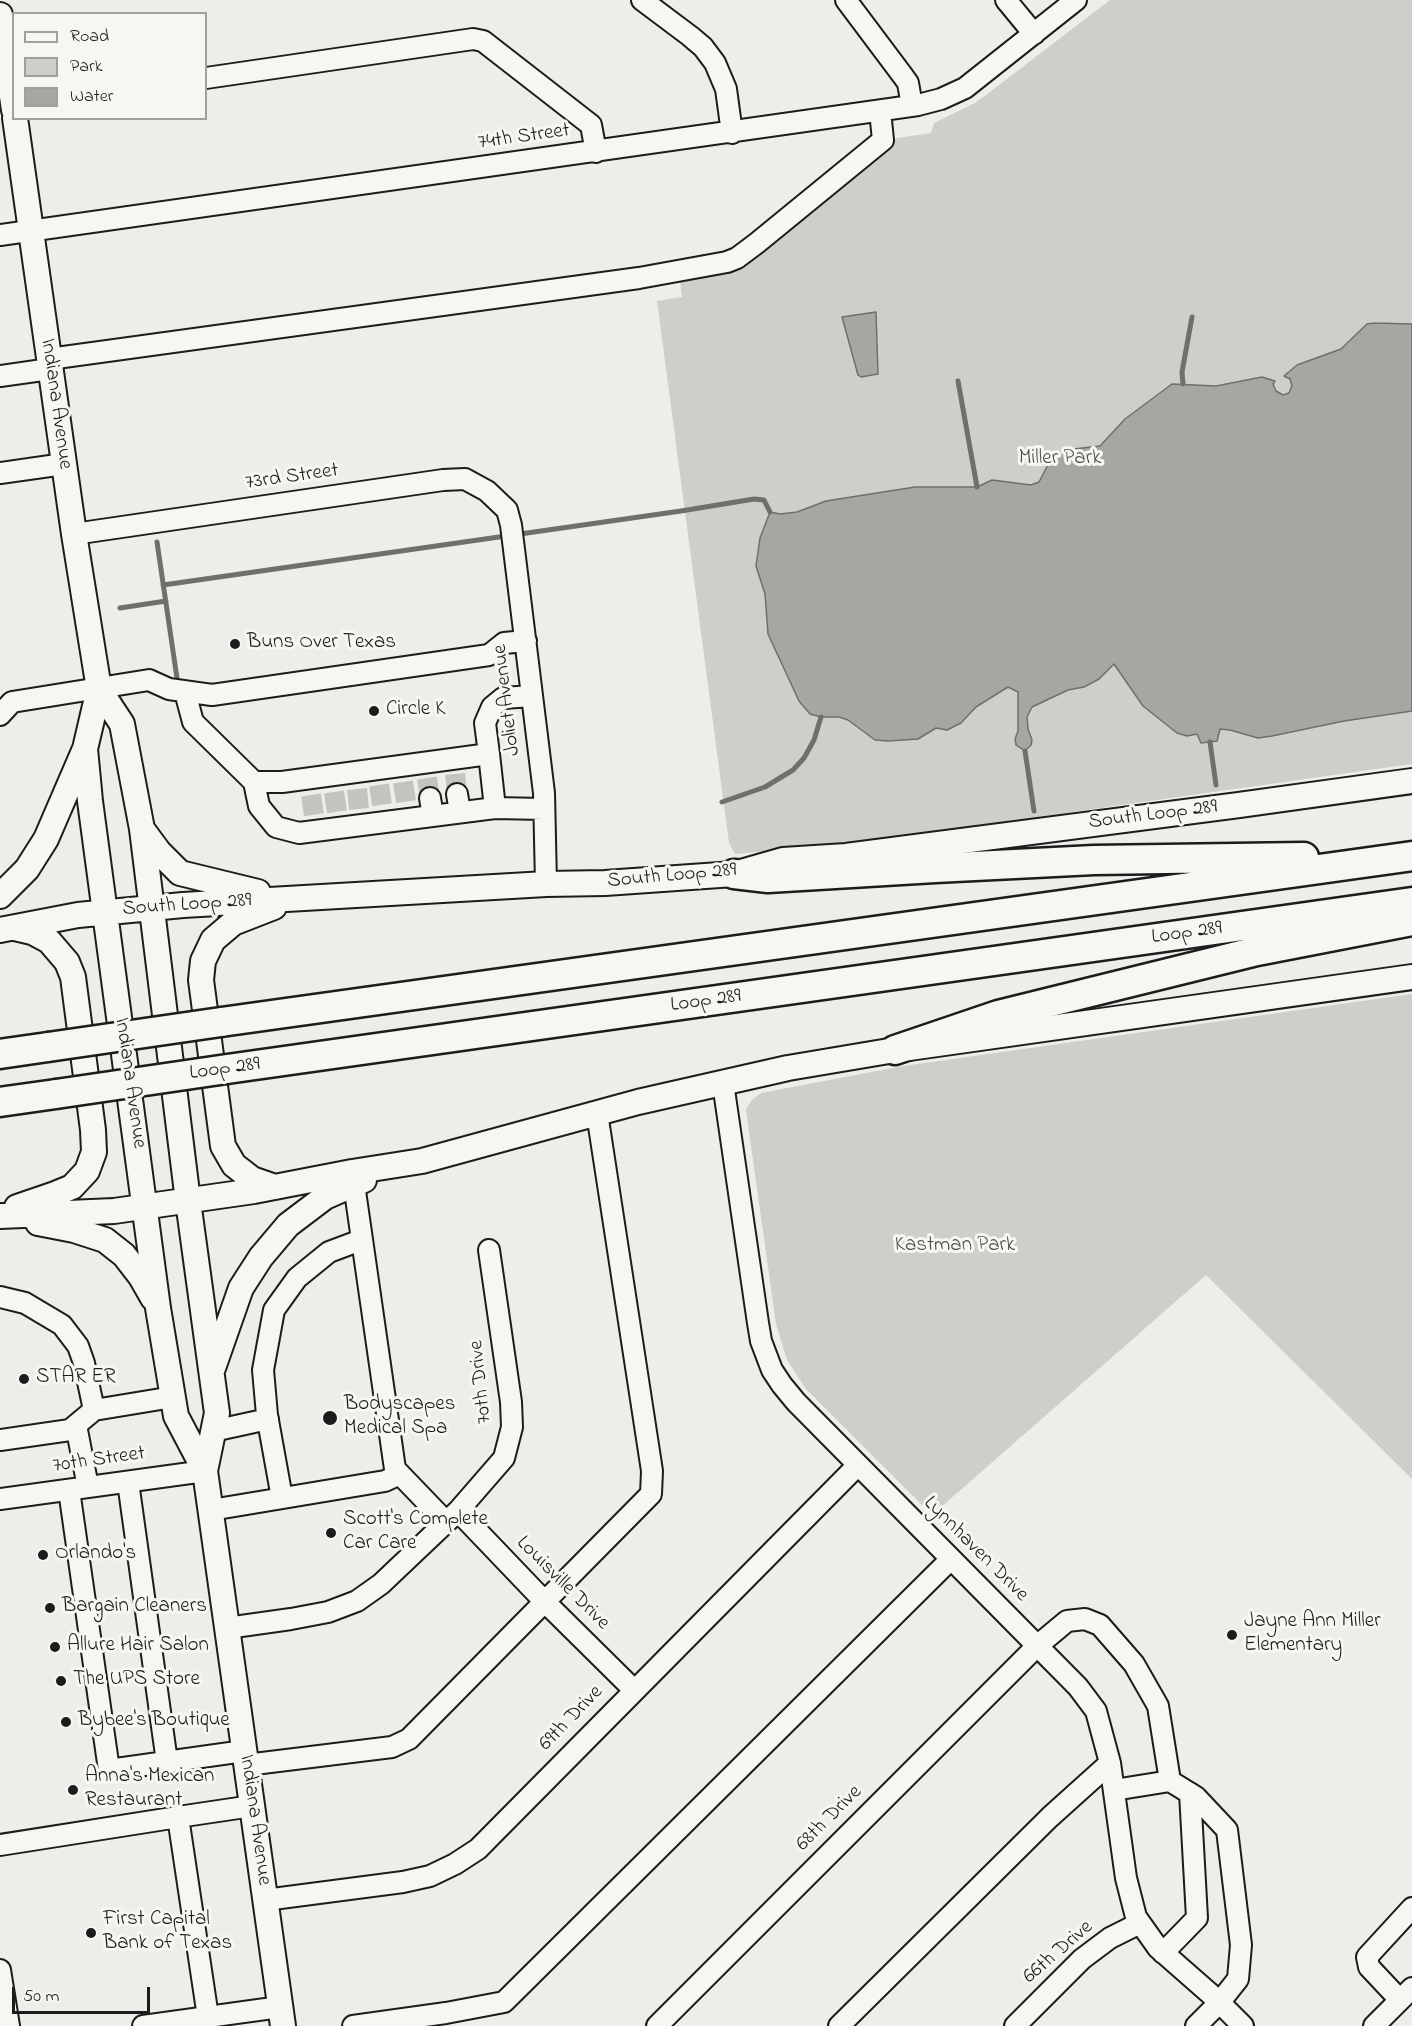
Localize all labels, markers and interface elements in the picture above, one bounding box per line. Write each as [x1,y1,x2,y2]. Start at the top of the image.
legend [12,12,207,120]
text: Road [70,24,109,50]
text: Park [70,54,103,80]
text: Water [70,84,113,110]
street label: 74th Street [476,119,572,157]
street label: Indiana Avenue [33,337,77,471]
park label: Miller Park [1019,447,1101,473]
street label: 73rd Street [244,459,340,497]
place label: Buns Over Texas [247,631,396,657]
marker: Buns Over Texas [228,637,242,651]
street label: Joliet Avenue [489,643,527,757]
place label: Circle K [386,698,446,724]
marker: Circle K [367,704,381,718]
street label: South Loop 289 [1087,796,1219,836]
street label: South Loop 289 [606,859,738,895]
street label: South Loop 289 [122,889,252,923]
street label: Loop 289 [1150,917,1224,951]
street label: Loop 289 [669,985,743,1019]
street label: Indiana Avenue [107,1016,151,1150]
street label: Loop 289 [188,1053,262,1087]
park label: Kastman Park [895,1234,1015,1260]
street label: 70th Drive [465,1339,499,1425]
place label: STAR ER [36,1366,116,1392]
marker: STAR ER [17,1372,31,1386]
place label: Bodyscapes Medical Spa [344,1393,455,1443]
marker: Bodyscapes Medical Spa [321,1409,339,1427]
street label: 70th Street [51,1442,147,1480]
street label: Lynnhaven Drive [917,1492,1033,1608]
place label: Scott's Complete Car Care [343,1508,488,1558]
marker: Scott's Complete Car Care [324,1526,338,1540]
street label: Louisville Drive [510,1532,614,1636]
place label: Orlando's [55,1542,136,1568]
marker: Orlando's [36,1548,50,1562]
place label: Bargain Cleaners [62,1595,207,1621]
marker: Bargain Cleaners [43,1601,57,1615]
place label: Jayne Ann Miller Elementary [1244,1610,1381,1660]
marker: Jayne Ann Miller Elementary [1225,1628,1239,1642]
place label: Allure Hair Salon [67,1634,209,1660]
marker: Allure Hair Salon [48,1640,62,1654]
place label: The UPS Store [73,1668,200,1694]
marker: The UPS Store [54,1674,68,1688]
street label: 69th Drive [535,1681,609,1757]
place label: Bybee's Boutique [78,1709,230,1735]
marker: Bybee's Boutique [59,1715,73,1729]
street label: Indiana Avenue [232,1753,276,1887]
place label: Anna's Mexican Restaurant [85,1765,214,1815]
street label: 68th Drive [792,1781,868,1857]
marker: Anna's Mexican Restaurant [66,1783,80,1797]
place label: First Capital Bank of Texas [103,1908,232,1958]
street label: 66th Drive [1019,1916,1099,1990]
marker: First Capital Bank of Texas [84,1926,98,1940]
scale bar [15,1975,153,2013]
text: 50 m [23,1984,60,2010]

